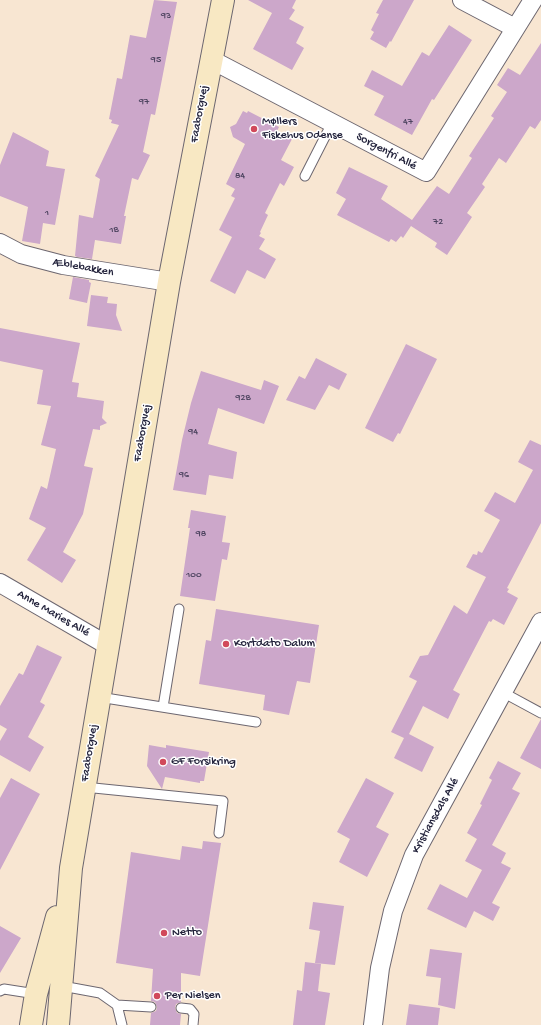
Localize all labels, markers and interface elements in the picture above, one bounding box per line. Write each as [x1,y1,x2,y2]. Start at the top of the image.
house number: 93 [161,10,171,22]
house number: 95 [151,54,161,66]
street label: Faaborgvej [188,84,212,144]
house number: 97 [139,96,149,108]
place label: Møllers Fiskehus Odense [262,115,343,143]
house number: 47 [403,116,413,128]
marker: Møllers Fiskehus Odense [249,124,259,134]
street label: Sorgenfri Allé [353,130,419,174]
house number: 84 [235,170,245,182]
house number: 1 [45,207,49,219]
house number: 72 [433,216,443,228]
house number: 1B [109,224,119,236]
street label: Æblebakken [51,256,115,280]
house number: 92B [235,392,251,404]
street label: Faaborgvej [131,403,155,463]
house number: 94 [188,426,198,438]
house number: 96 [179,469,189,481]
house number: 98 [196,528,206,540]
house number: 100 [186,569,202,581]
street label: Anne Maries Allé [14,587,92,641]
place label: Kortdato Dalum [234,637,315,651]
marker: Kortdato Dalum [221,639,231,649]
street label: Faaborgvej [78,723,102,783]
place label: GF Forsikring [171,755,236,769]
marker: GF Forsikring [158,757,168,767]
street label: Kristiansdals Allé [409,776,463,856]
place label: Netto [172,926,202,940]
marker: Netto [159,928,169,938]
place label: Per Nielsen [165,989,220,1003]
marker: Per Nielsen [152,991,162,1001]

